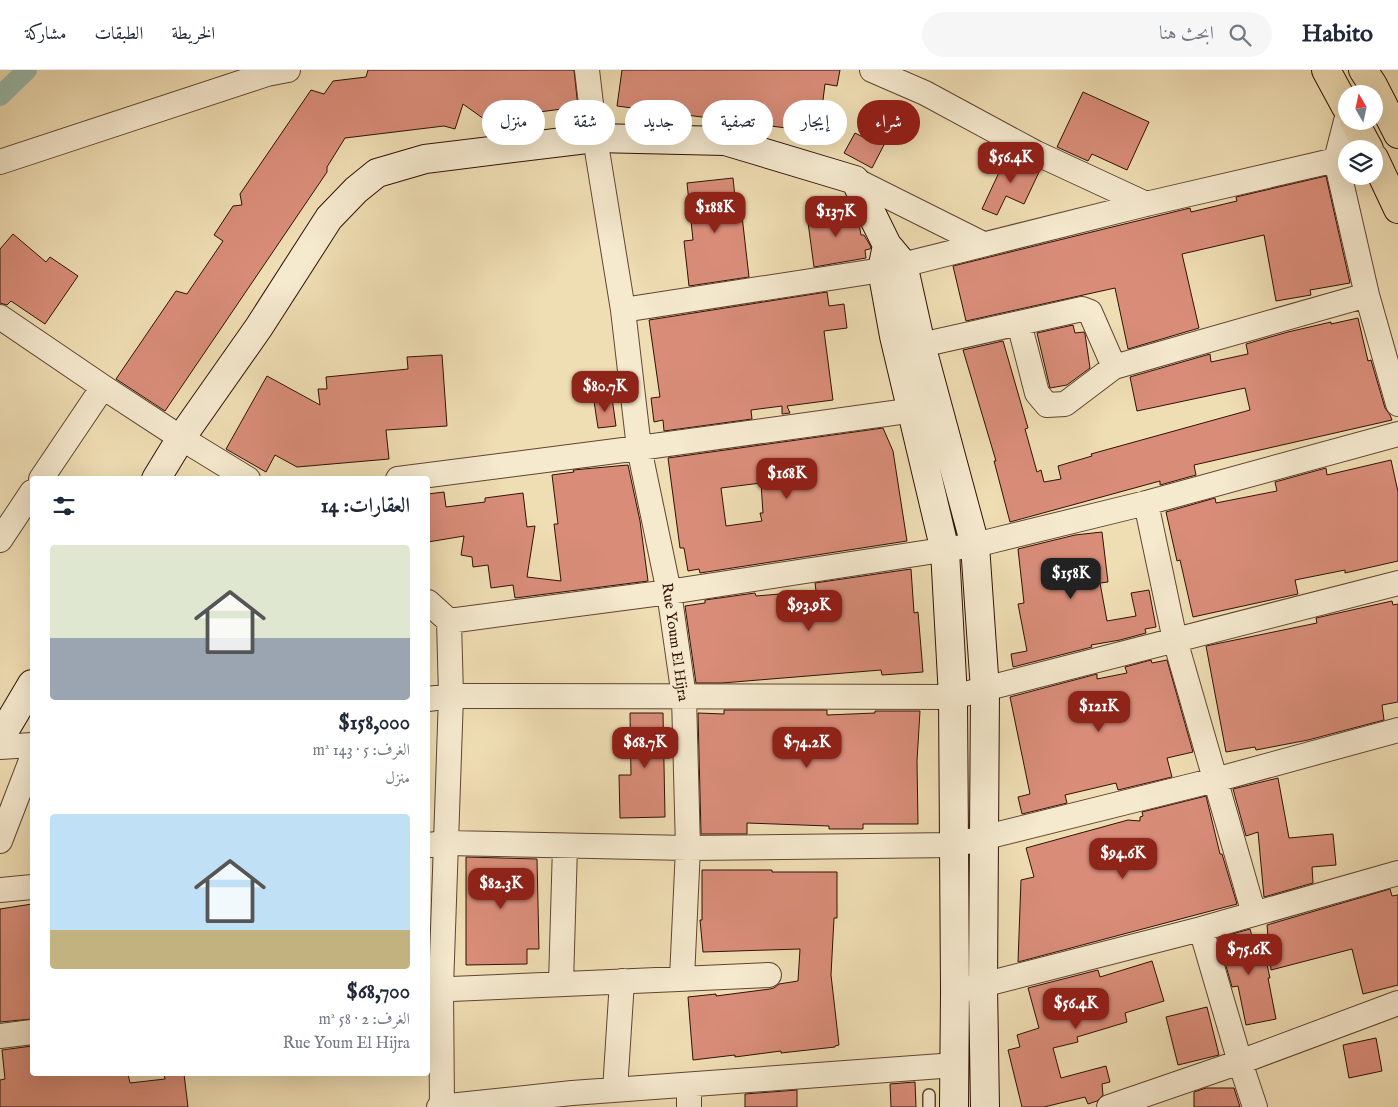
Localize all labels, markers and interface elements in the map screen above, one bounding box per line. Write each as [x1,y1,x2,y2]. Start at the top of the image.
search box [922,12,1272,57]
text: Habito [1302,19,1373,50]
icon: search [1226,21,1254,49]
text: ابحث هنا [1159,22,1214,46]
text: مشاركة [25,23,66,46]
text: الطبقات [94,23,143,46]
text: الخريطة [171,23,215,46]
north arrow [1338,85,1382,130]
map controls [1338,85,1383,185]
chip: منزل [482,100,545,145]
chip: شقة [555,100,615,145]
chip: جديد [625,100,692,145]
chip: تصفية [702,100,773,145]
chip: إيجار [783,100,847,145]
chip: شراء [857,100,920,145]
button: layers [1338,140,1383,185]
pin: $56.4K [970,142,1052,184]
text: $56.4K [989,148,1033,168]
pin: $188K [680,191,750,234]
pin: $137K [801,196,871,238]
text: $188K [696,198,734,218]
text: $137K [816,202,856,222]
pin: $80.7K [564,370,646,413]
text: $80.7K [583,377,627,397]
pin: $168K [752,458,822,500]
text: $168K [767,464,807,484]
icon: filters [50,492,78,520]
text: العقارات: 14 [321,493,410,520]
pin: $158K [1036,558,1106,600]
text: $158K [1052,564,1090,584]
icon: home [185,577,275,667]
street label: Rue Youm El Hijra [657,582,693,703]
pin: $93.9K [768,590,850,632]
text: $93.9K [787,596,831,616]
pin: $121K [1064,690,1134,733]
text: $121K [1079,697,1119,717]
text: $158,000 [338,710,410,737]
pin: $68.7K [604,726,686,769]
pin: $74.2K [766,726,848,769]
text: $68.7K [623,733,667,753]
text: $74.2K [783,733,831,753]
text: الغرف: 5 · 143 m² [313,741,410,761]
text: منزل [385,769,410,789]
pin: $94.6K [1082,838,1164,880]
text: $94.6K [1100,844,1146,864]
icon: home [185,846,275,936]
pin: $82.3K [460,868,542,910]
text: $82.3K [479,874,523,894]
pin: $75.6K [1208,934,1290,976]
text: $75.6K [1227,940,1271,960]
text: $68,700 [346,979,410,1006]
pin: $56.4K [1035,988,1117,1030]
text: $56.4K [1054,994,1098,1014]
text: الغرف: 2 · 58 m² [319,1010,410,1030]
text: Rue Youm El Hijra [283,1034,410,1054]

